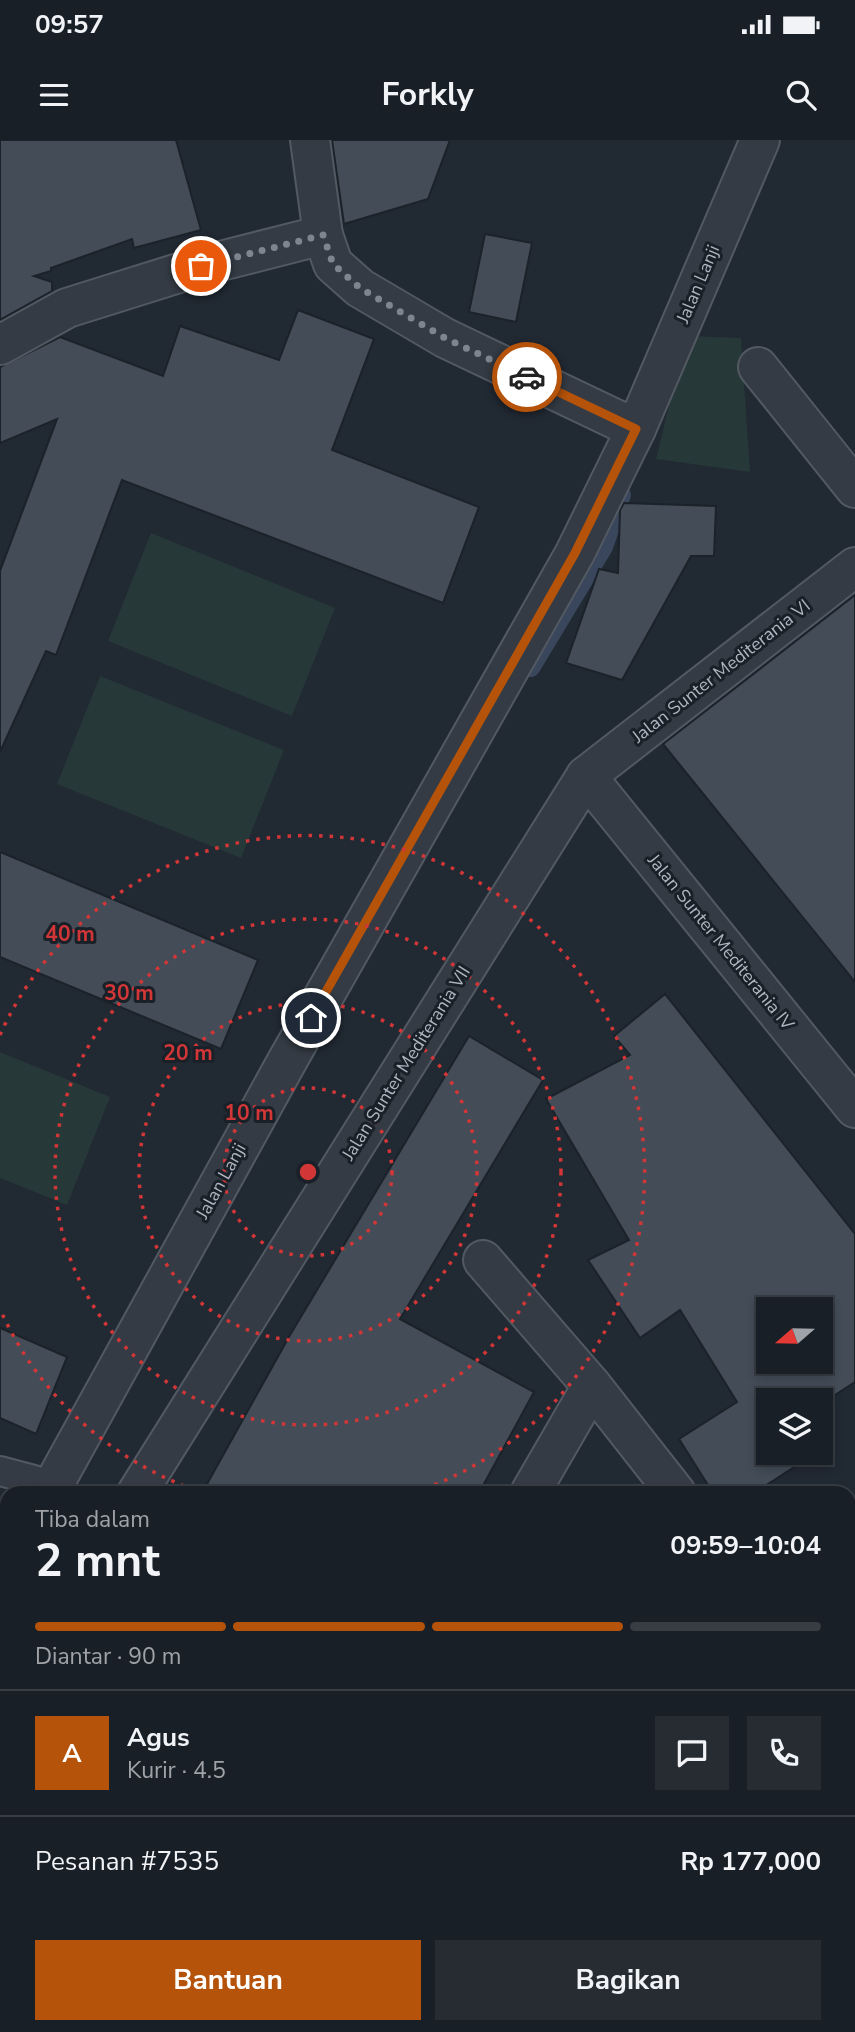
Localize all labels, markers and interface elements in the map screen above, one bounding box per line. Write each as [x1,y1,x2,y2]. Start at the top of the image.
text: 09:57 [35,7,104,42]
text: Forkly [381,73,474,116]
icon: menu [35,76,73,114]
icon: search [782,76,820,114]
pin [171,236,231,296]
street label: Jalan Lanji [670,241,725,328]
icon: bag [182,247,220,285]
courier [492,342,562,412]
icon: car [508,358,546,396]
street label: Jalan Sunter Mediterania VI [626,594,815,749]
street label: Jalan Sunter Mediterania IV [642,848,800,1036]
text: 40 m [45,920,95,948]
street label: Jalan Sunter Mediterania VII [336,961,476,1166]
text: 30 m [104,979,154,1007]
pin [281,988,341,1048]
icon: home [292,999,330,1037]
text: 20 m [163,1039,213,1067]
text: 10 m [224,1099,274,1127]
street label: Jalan Lanji [190,1139,252,1224]
centre of rings [296,1160,320,1184]
north arrow [756,1297,833,1374]
map controls [756,1297,833,1465]
button: layers [756,1388,833,1465]
text: Tiba dalam [35,1504,150,1535]
text: 09:59–10:04 [670,1528,821,1563]
text: 2 mnt [35,1529,160,1592]
text: Diantar · 90 m [35,1641,181,1672]
button: chat [655,1716,729,1790]
button: phone [747,1716,821,1790]
text: Agus [127,1720,190,1755]
text: A [62,1736,82,1771]
text: Kurir · 4.5 [127,1755,226,1786]
text: Pesanan #7535 [35,1844,219,1879]
text: Rp 177,000 [680,1844,821,1879]
button: Bantuan [35,1940,421,2020]
button: Bagikan [435,1940,821,2020]

